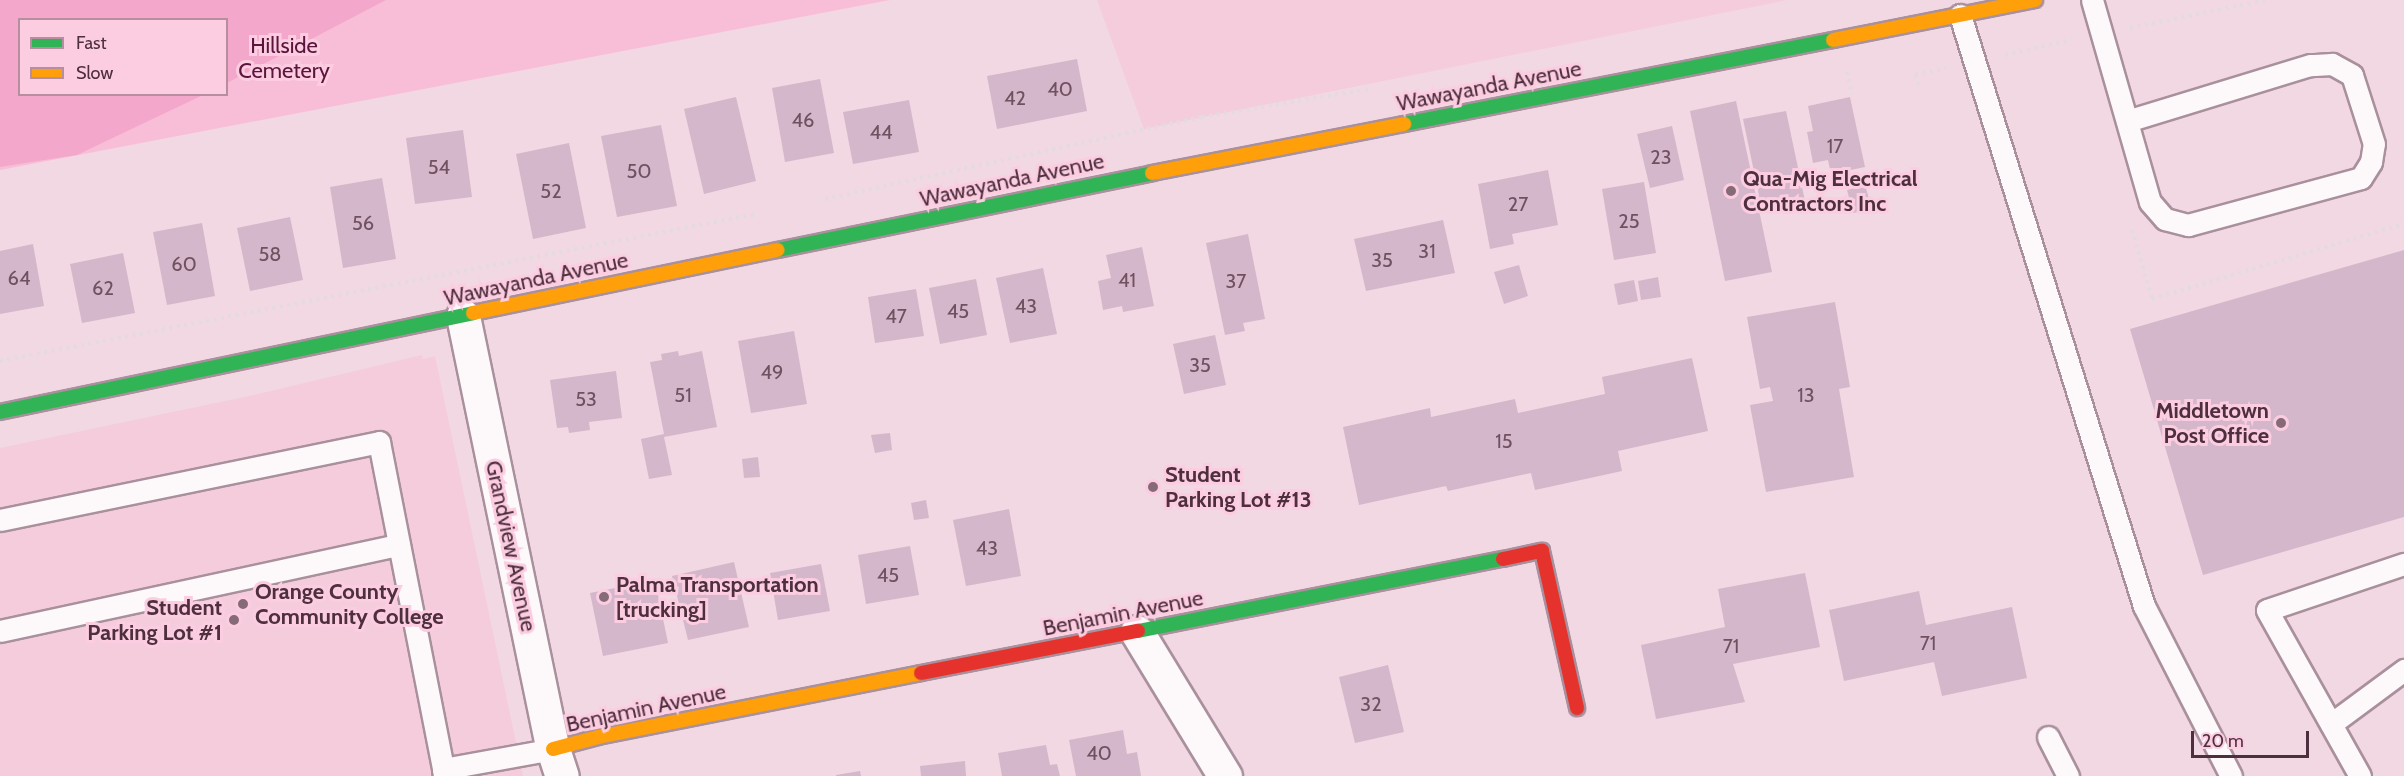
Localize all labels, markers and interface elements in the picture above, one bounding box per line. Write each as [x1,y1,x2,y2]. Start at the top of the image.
legend [18,18,228,96]
text: Fast [76,32,107,54]
park label: Hillside Cemetery [238,32,330,84]
street label: Wawayanda Avenue [1394,55,1584,117]
text: Slow [76,62,113,84]
house number: 40 [1047,77,1073,101]
house number: 42 [1004,86,1026,110]
house number: 46 [792,108,814,132]
house number: 44 [869,120,893,144]
house number: 17 [1827,134,1843,158]
house number: 23 [1650,145,1672,169]
street label: Wawayanda Avenue [918,148,1106,212]
house number: 54 [428,155,450,179]
house number: 50 [627,159,651,183]
place label: Qua-Mig Electrical Contractors Inc [1743,165,1918,216]
house number: 52 [540,179,562,203]
marker: Qua-Mig Electrical Contractors Inc [1724,184,1738,198]
house number: 27 [1508,192,1528,216]
house number: 25 [1618,209,1640,233]
house number: 56 [352,211,374,235]
house number: 31 [1418,239,1436,263]
house number: 58 [259,242,281,266]
street label: Wawayanda Avenue [442,247,630,311]
house number: 35 [1371,248,1393,272]
house number: 60 [171,252,197,276]
house number: 64 [8,266,30,290]
house number: 41 [1118,268,1136,292]
house number: 37 [1226,269,1246,293]
house number: 62 [92,276,114,300]
house number: 43 [1015,294,1037,318]
house number: 45 [947,299,969,323]
house number: 47 [885,304,907,328]
house number: 35 [1189,353,1211,377]
house number: 49 [761,360,783,384]
house number: 51 [674,383,692,407]
house number: 13 [1797,383,1815,407]
house number: 53 [575,387,597,411]
place label: Middletown Post Office [2155,397,2269,448]
marker: Middletown Post Office [2274,416,2288,430]
house number: 15 [1495,429,1513,453]
street label: Grandview Avenue [480,458,542,634]
place label: Student Parking Lot #13 [1165,461,1311,512]
marker: Student Parking Lot #13 [1146,480,1160,494]
house number: 43 [976,536,998,560]
house number: 45 [877,563,899,587]
place label: Palma Transportation [trucking] [616,571,819,622]
place label: Orange County Community College [255,578,444,630]
street label: Benjamin Avenue [1041,585,1205,641]
marker: Palma Transportation [trucking] [597,590,611,604]
place label: Student Parking Lot #1 [87,594,222,646]
marker: Orange County Community College [236,597,250,611]
marker: Student Parking Lot #1 [227,613,241,627]
house number: 71 [1920,631,1936,655]
house number: 71 [1723,634,1739,658]
street label: Benjamin Avenue [564,678,728,738]
house number: 32 [1360,692,1382,716]
scale bar [2194,719,2312,757]
text: 20 m [2202,730,2244,752]
house number: 40 [1086,741,1112,765]

